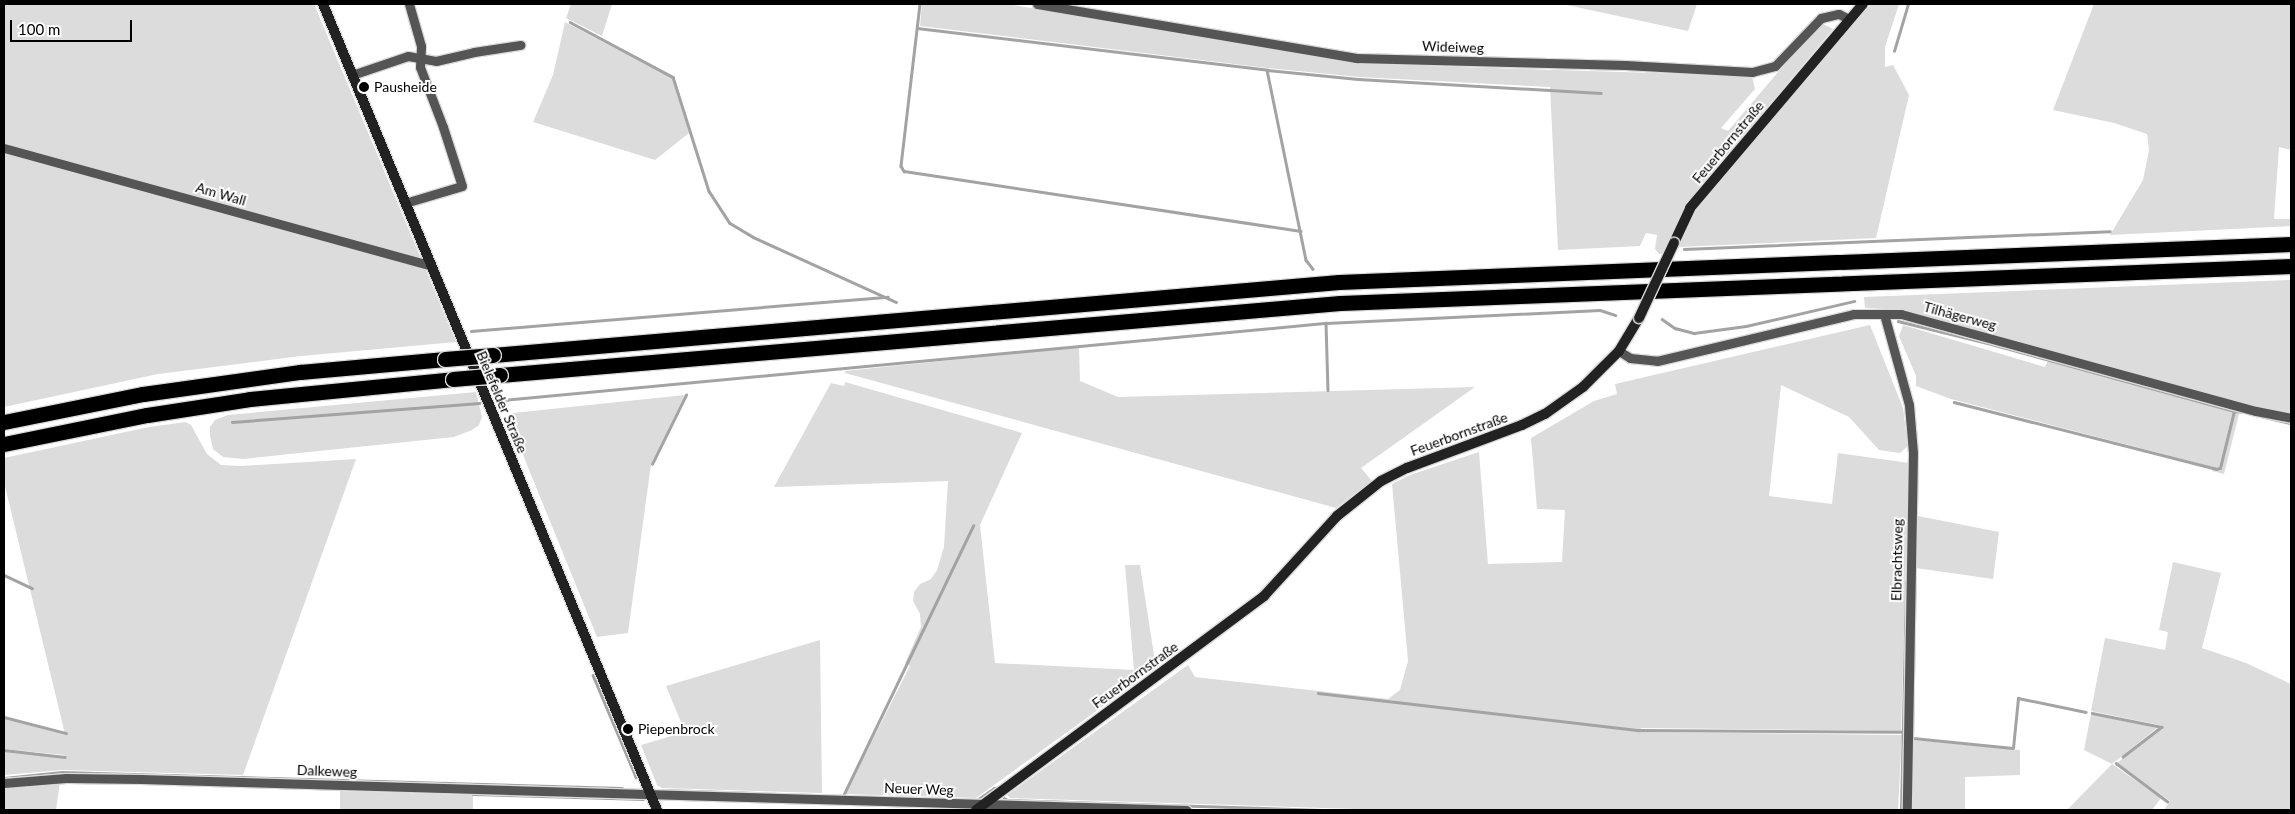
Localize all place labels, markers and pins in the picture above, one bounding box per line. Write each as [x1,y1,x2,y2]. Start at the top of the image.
place label: Pausheide [374,79,437,95]
marker: Pausheide [358,81,370,93]
place label: Piepenbrock [638,721,715,737]
marker: Piepenbrock [622,723,634,735]

